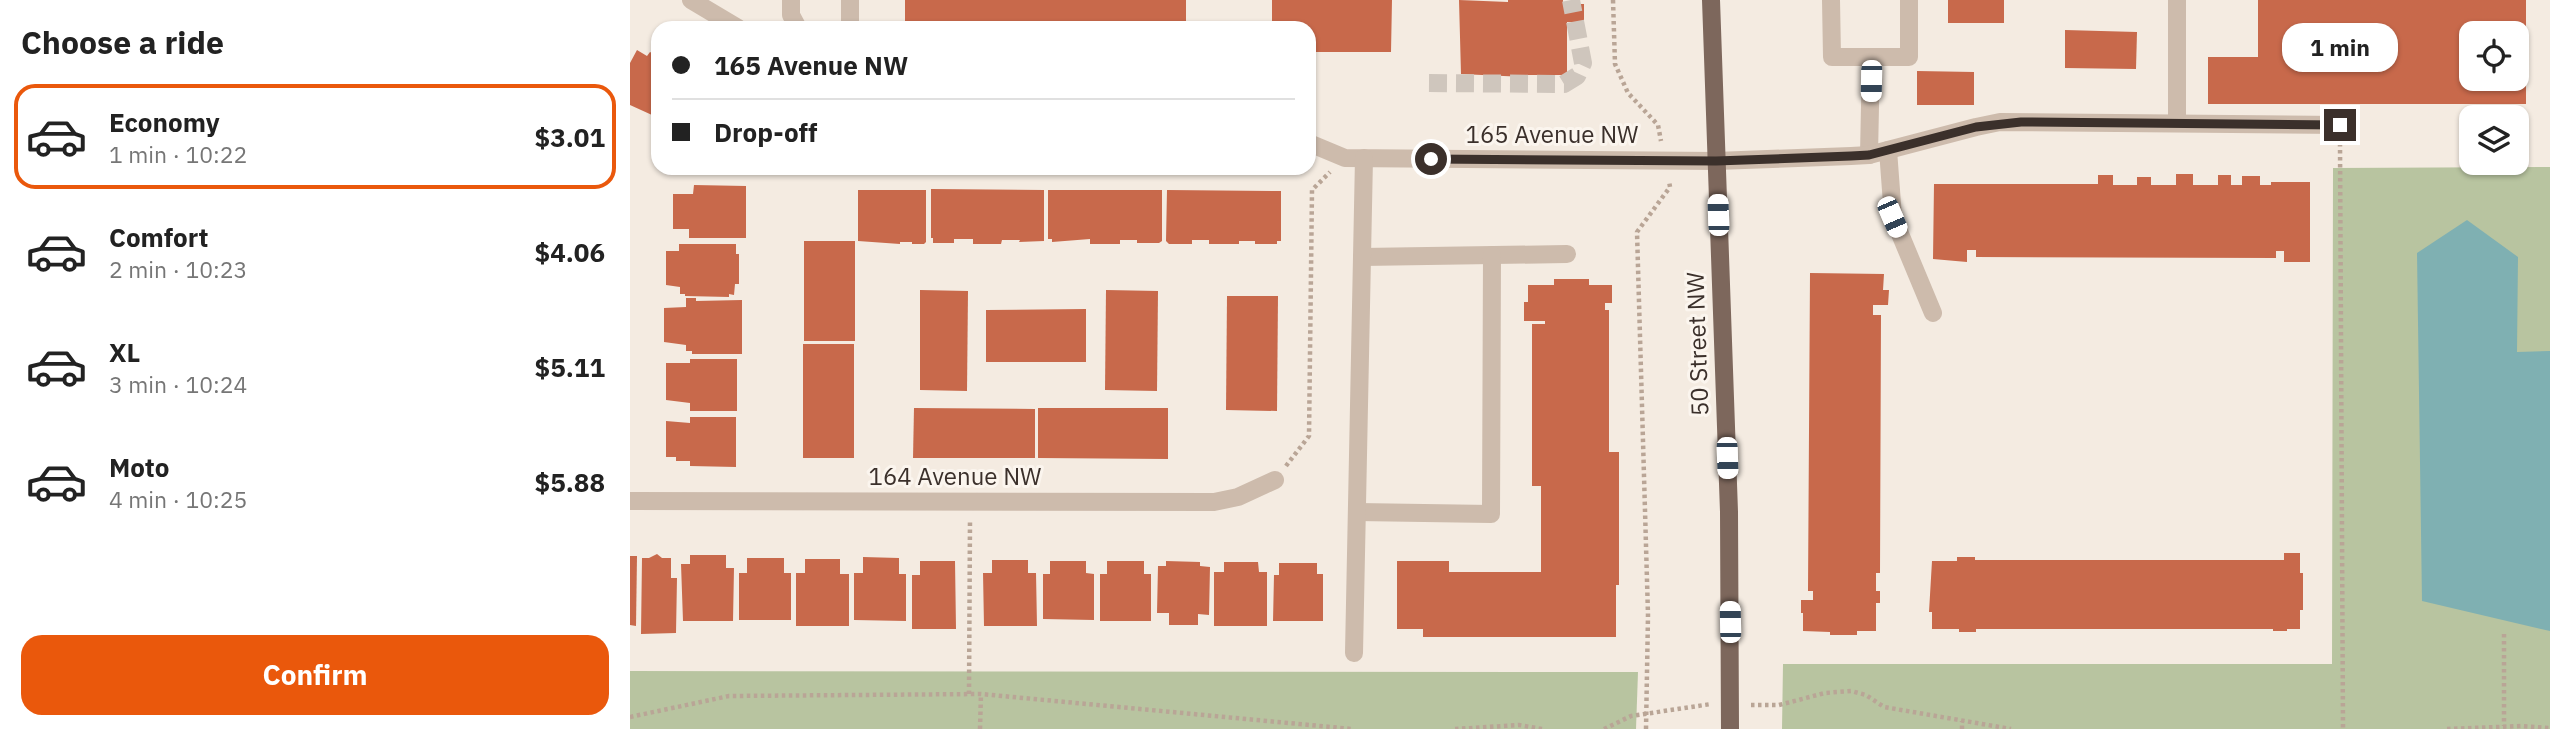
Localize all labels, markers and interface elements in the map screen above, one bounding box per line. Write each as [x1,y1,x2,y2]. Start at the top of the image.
text: Choose a ride [21,21,224,63]
map controls [2459,21,2529,175]
button: locate [2459,21,2529,91]
callout: 1 min [2282,24,2398,72]
text: 1 min [2310,32,2370,62]
text: 165 Avenue NW [714,48,908,82]
car [1861,60,1882,102]
icon: car [25,105,88,168]
text: Economy [109,105,220,139]
button: layers [2459,105,2529,175]
route end [2324,109,2356,141]
text: Drop-off [714,115,817,149]
street label: 165 Avenue NW [1465,118,1639,150]
text: $3.01 [535,120,605,154]
text: 1 min · 10:22 [109,139,247,169]
route start [1415,143,1447,175]
car [1707,194,1730,236]
car [1875,194,1910,240]
icon: car [25,220,88,283]
text: Comfort [109,220,208,254]
text: $4.06 [535,235,605,269]
text: 2 min · 10:23 [109,254,247,284]
street label: 50 Street NW [1678,271,1716,417]
icon: car [25,335,88,398]
text: XL [109,335,140,369]
text: $5.11 [535,350,605,384]
text: 3 min · 10:24 [109,369,247,399]
car [1716,437,1739,479]
icon: car [25,450,88,513]
text: Moto [109,450,169,484]
street label: 164 Avenue NW [868,460,1042,492]
text: $5.88 [535,465,605,499]
text: 4 min · 10:25 [109,484,247,514]
car [1720,601,1741,643]
button: Confirm [21,635,609,715]

